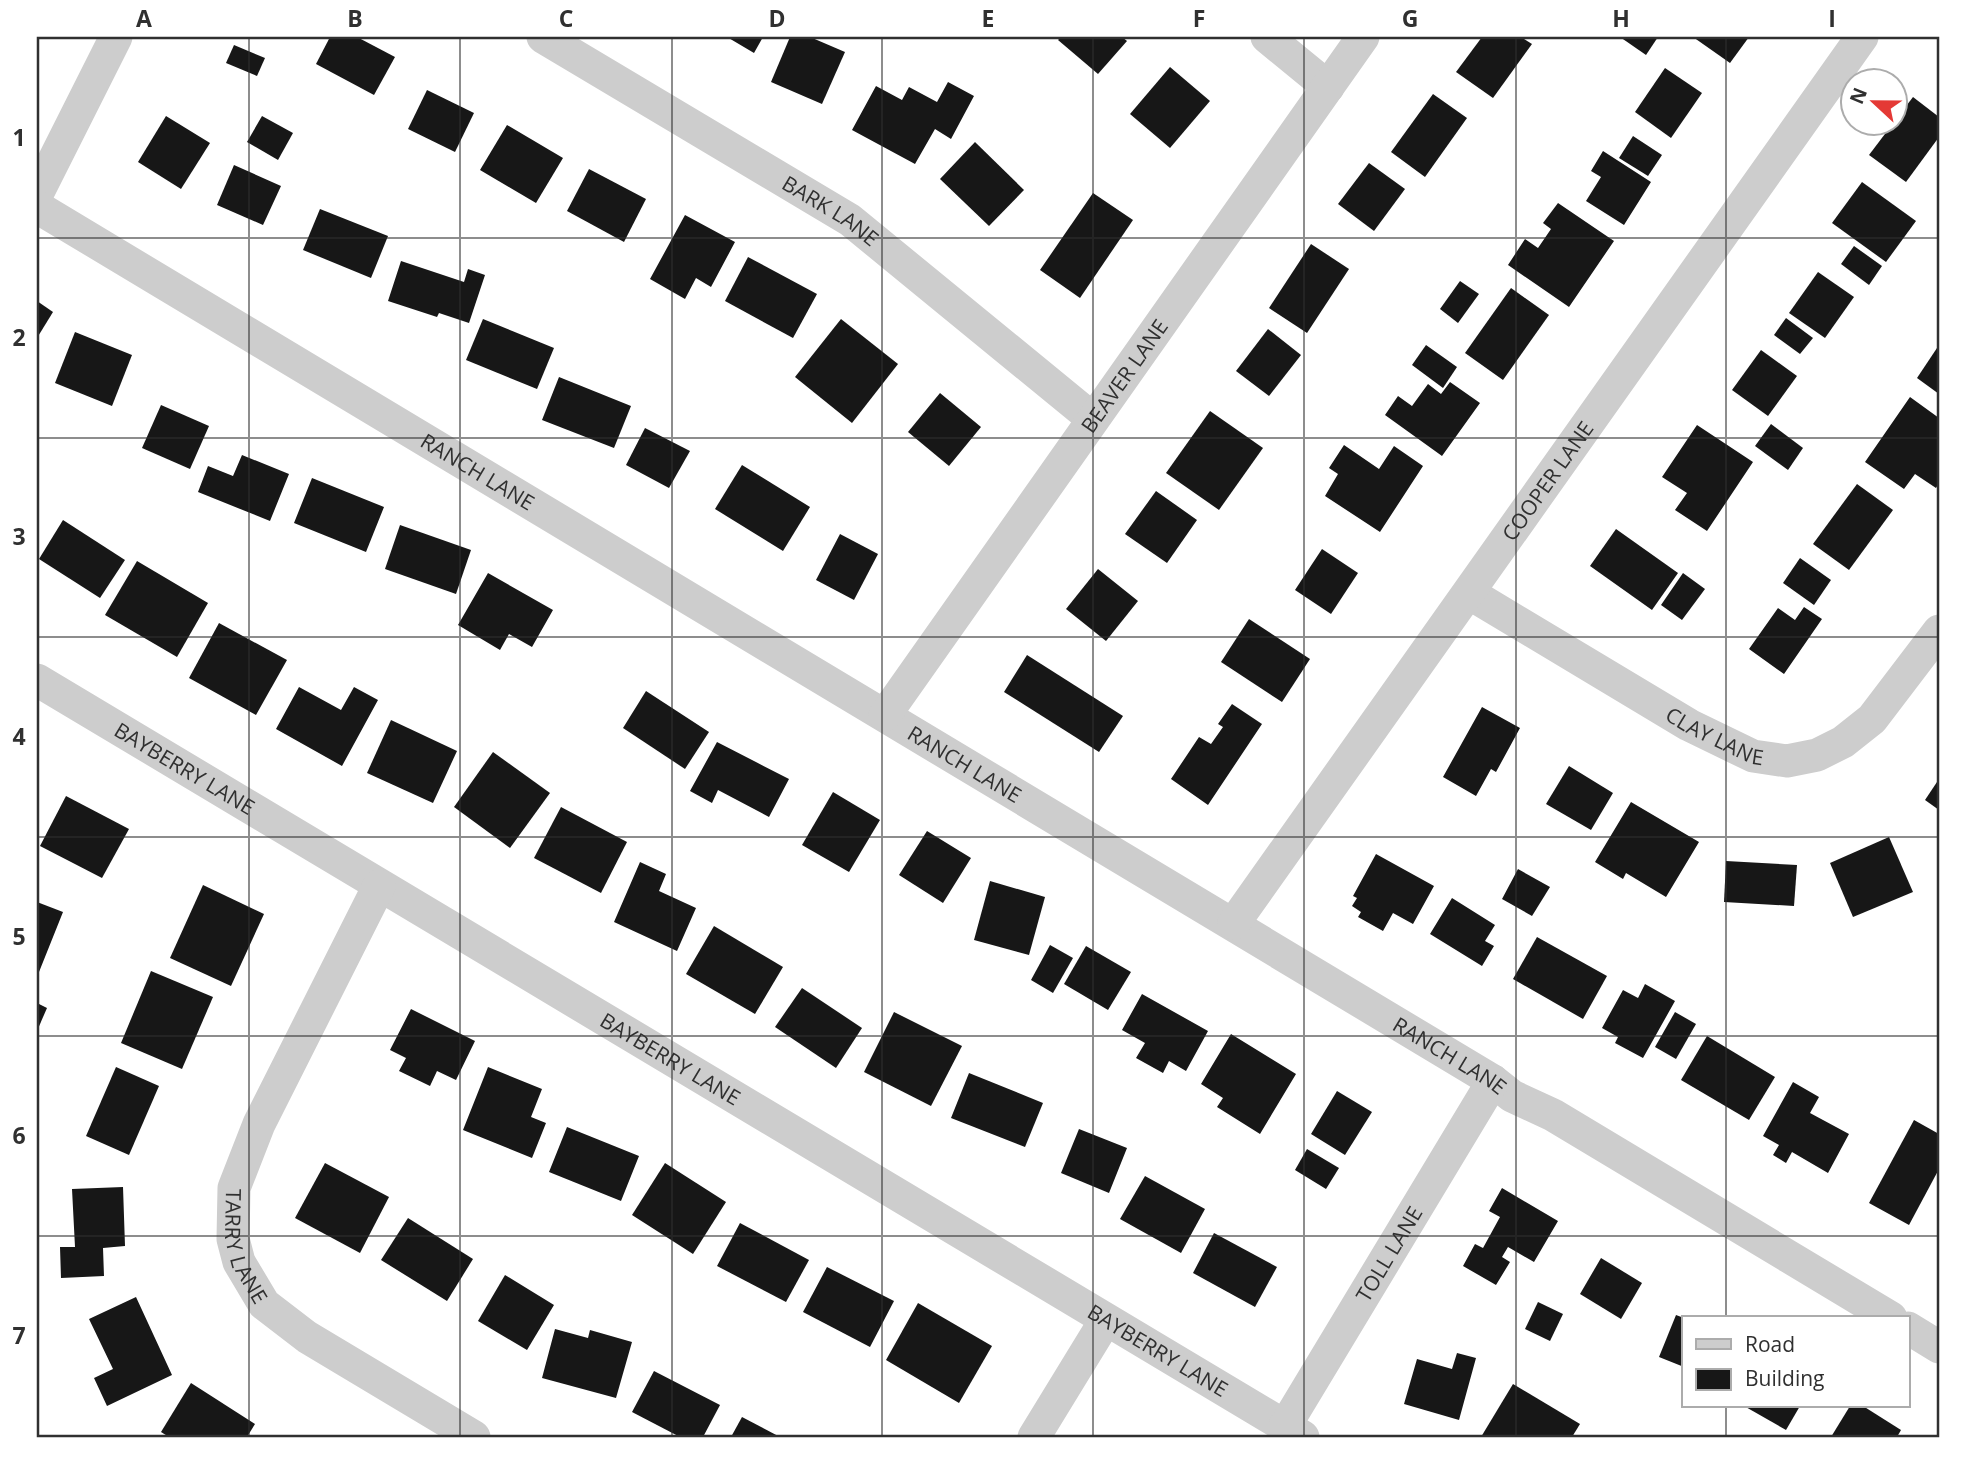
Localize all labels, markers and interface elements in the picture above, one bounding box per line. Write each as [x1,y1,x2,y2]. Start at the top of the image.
text: A [136,2,152,34]
text: B [347,2,363,34]
text: C [559,2,573,34]
text: D [768,2,786,34]
text: E [982,2,994,34]
text: F [1193,2,1205,34]
text: G [1402,2,1418,34]
text: H [1612,2,1630,34]
text: I [1828,2,1836,34]
north arrow [1840,66,1910,136]
text: N [1843,84,1873,108]
text: 1 [12,121,26,153]
street label: BARK LANE [777,169,885,252]
street label: BEAVER LANE [1074,313,1174,438]
text: 2 [12,321,26,353]
street label: COOPER LANE [1495,415,1599,546]
street label: RANCH LANE [416,427,540,516]
text: 3 [12,520,26,552]
street label: CLAY LANE [1661,700,1765,771]
street label: BAYBERRY LANE [109,716,260,821]
street label: RANCH LANE [903,719,1027,809]
text: 4 [12,720,26,752]
text: 5 [12,920,26,952]
street label: BAYBERRY LANE [595,1006,746,1111]
street label: RANCH LANE [1388,1010,1513,1101]
text: 6 [12,1119,26,1151]
street label: TARRY LANE [219,1189,274,1309]
street label: TOLL LANE [1349,1201,1428,1307]
street label: BAYBERRY LANE [1083,1297,1233,1403]
legend [1682,1316,1910,1408]
text: 7 [12,1319,26,1351]
text: Road [1745,1330,1795,1358]
text: Building [1745,1364,1824,1392]

